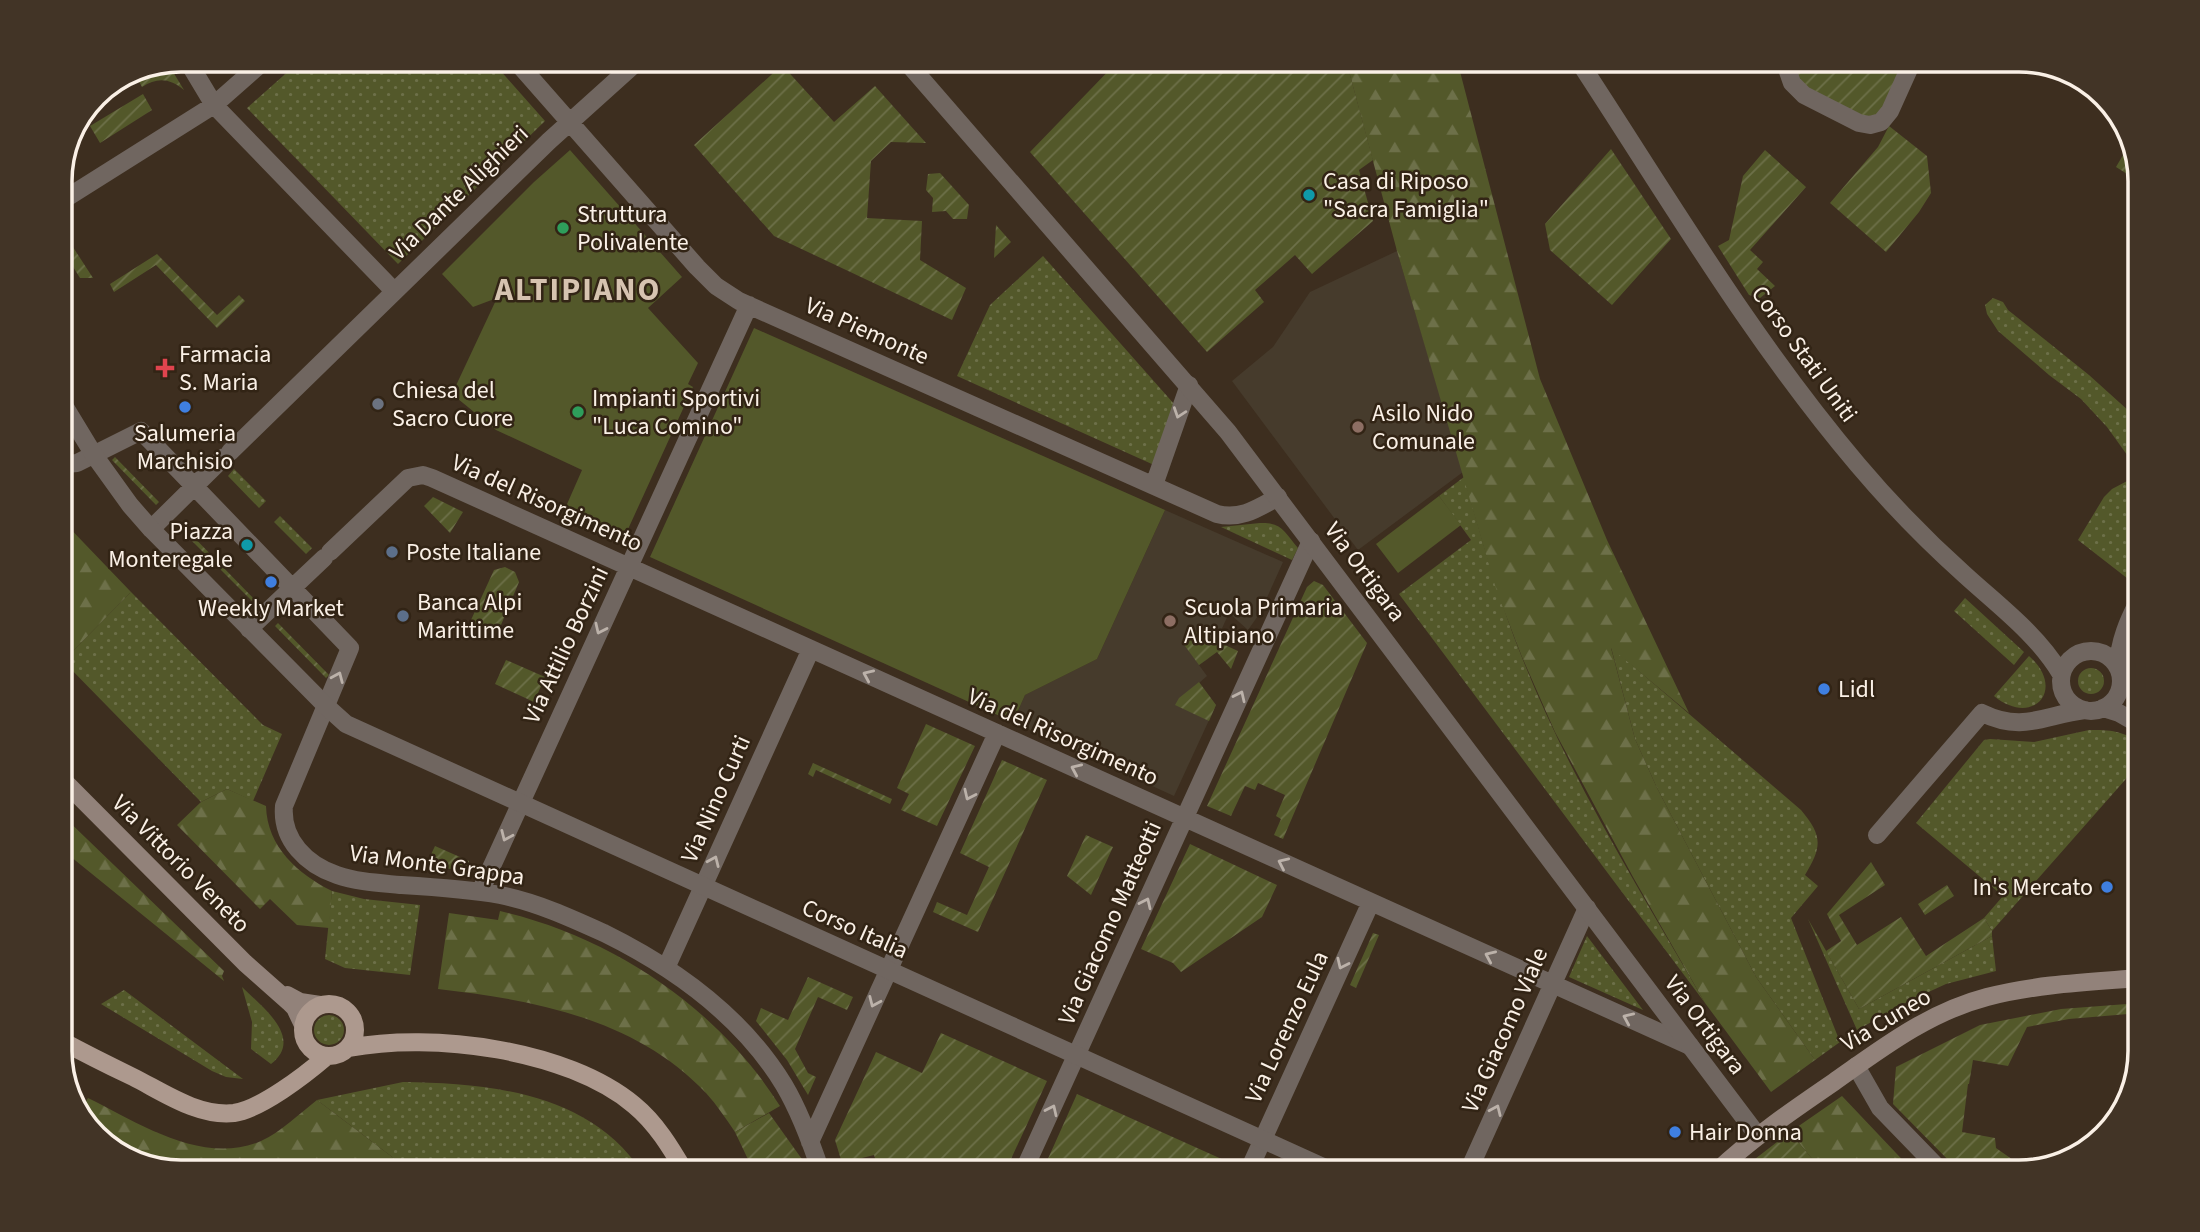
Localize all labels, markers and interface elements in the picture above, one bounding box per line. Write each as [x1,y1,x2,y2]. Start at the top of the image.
street label: Via Dante Alighieri [381,117,537,269]
place label: Casa di Riposo "Sacra Famiglia" [1323,164,1489,227]
marker: Casa di Riposo "Sacra Famiglia" [1301,187,1317,203]
place label: Struttura Polivalente [577,197,689,260]
marker: Struttura Polivalente [555,220,571,236]
district label: ALTIPIANO [494,267,661,313]
street label: Corso Stati Uniti [1742,278,1866,430]
street label: Via Piemonte [799,288,935,374]
place label: Farmacia S. Maria [179,337,271,400]
marker: Farmacia S. Maria [157,360,173,376]
place label: Chiesa del Sacro Cuore [392,373,513,436]
place label: Impianti Sportivi "Luca Comino" [592,381,760,444]
marker: Chiesa del Sacro Cuore [370,396,386,412]
place label: Asilo Nido Comunale [1372,396,1475,459]
marker: Salumeria Marchisio [177,399,193,415]
marker: Impianti Sportivi "Luca Comino" [570,404,586,420]
one-way arrow [1173,407,1187,419]
place label: Salumeria Marchisio [134,416,236,479]
marker: Asilo Nido Comunale [1350,419,1366,435]
street label: Via del Risorgimento [446,445,648,561]
place label: Piazza Monteregale [108,514,233,577]
street label: Via Ortigara [1316,515,1414,629]
place label: Poste Italiane [406,535,541,570]
marker: Piazza Monteregale [239,537,255,553]
marker: Poste Italiane [384,544,400,560]
street label: Via Attilio Borzini [514,561,618,729]
marker: Weekly Market [263,574,279,590]
place label: Banca Alpi Marittime [417,585,522,648]
place label: Scuola Primaria Altipiano [1184,590,1343,653]
place label: Weekly Market [198,591,344,626]
marker: Banca Alpi Marittime [395,608,411,624]
marker: Scuola Primaria Altipiano [1162,613,1178,629]
one-way arrow [594,622,608,634]
one-way arrow [863,669,876,683]
one-way arrow [330,672,344,685]
place label: Lidl [1838,672,1875,707]
street label: Via del Risorgimento [962,679,1164,795]
marker: Lidl [1816,681,1832,697]
one-way arrow [1232,691,1246,703]
street label: Via Nino Curti [672,730,760,868]
one-way arrow [1071,763,1083,777]
street label: Via Vittorio Veneto [104,787,258,941]
one-way arrow [963,788,977,801]
street label: Via Giacomo Matteotti [1049,815,1171,1031]
one-way arrow [500,829,514,841]
street label: Via Monte Grappa [347,835,527,895]
one-way arrow [706,856,720,868]
one-way arrow [1278,857,1290,871]
place label: In's Mercato [1973,870,2093,905]
marker: In's Mercato [2099,879,2115,895]
street label: Corso Italia [796,890,914,968]
one-way arrow [1138,898,1152,911]
street label: Via Giacomo Viale [1453,942,1557,1118]
street label: Via Lorenzo Eula [1236,945,1338,1109]
one-way arrow [1485,950,1498,964]
one-way arrow [1337,957,1351,969]
street label: Via Ortigara [1656,968,1754,1082]
street label: Via Cuneo [1834,979,1938,1061]
one-way arrow [868,995,882,1008]
one-way arrow [1623,1012,1635,1026]
one-way arrow [1044,1105,1058,1118]
one-way arrow [1488,1105,1502,1117]
place label: Hair Donna [1689,1115,1802,1150]
marker: Hair Donna [1667,1124,1683,1140]

